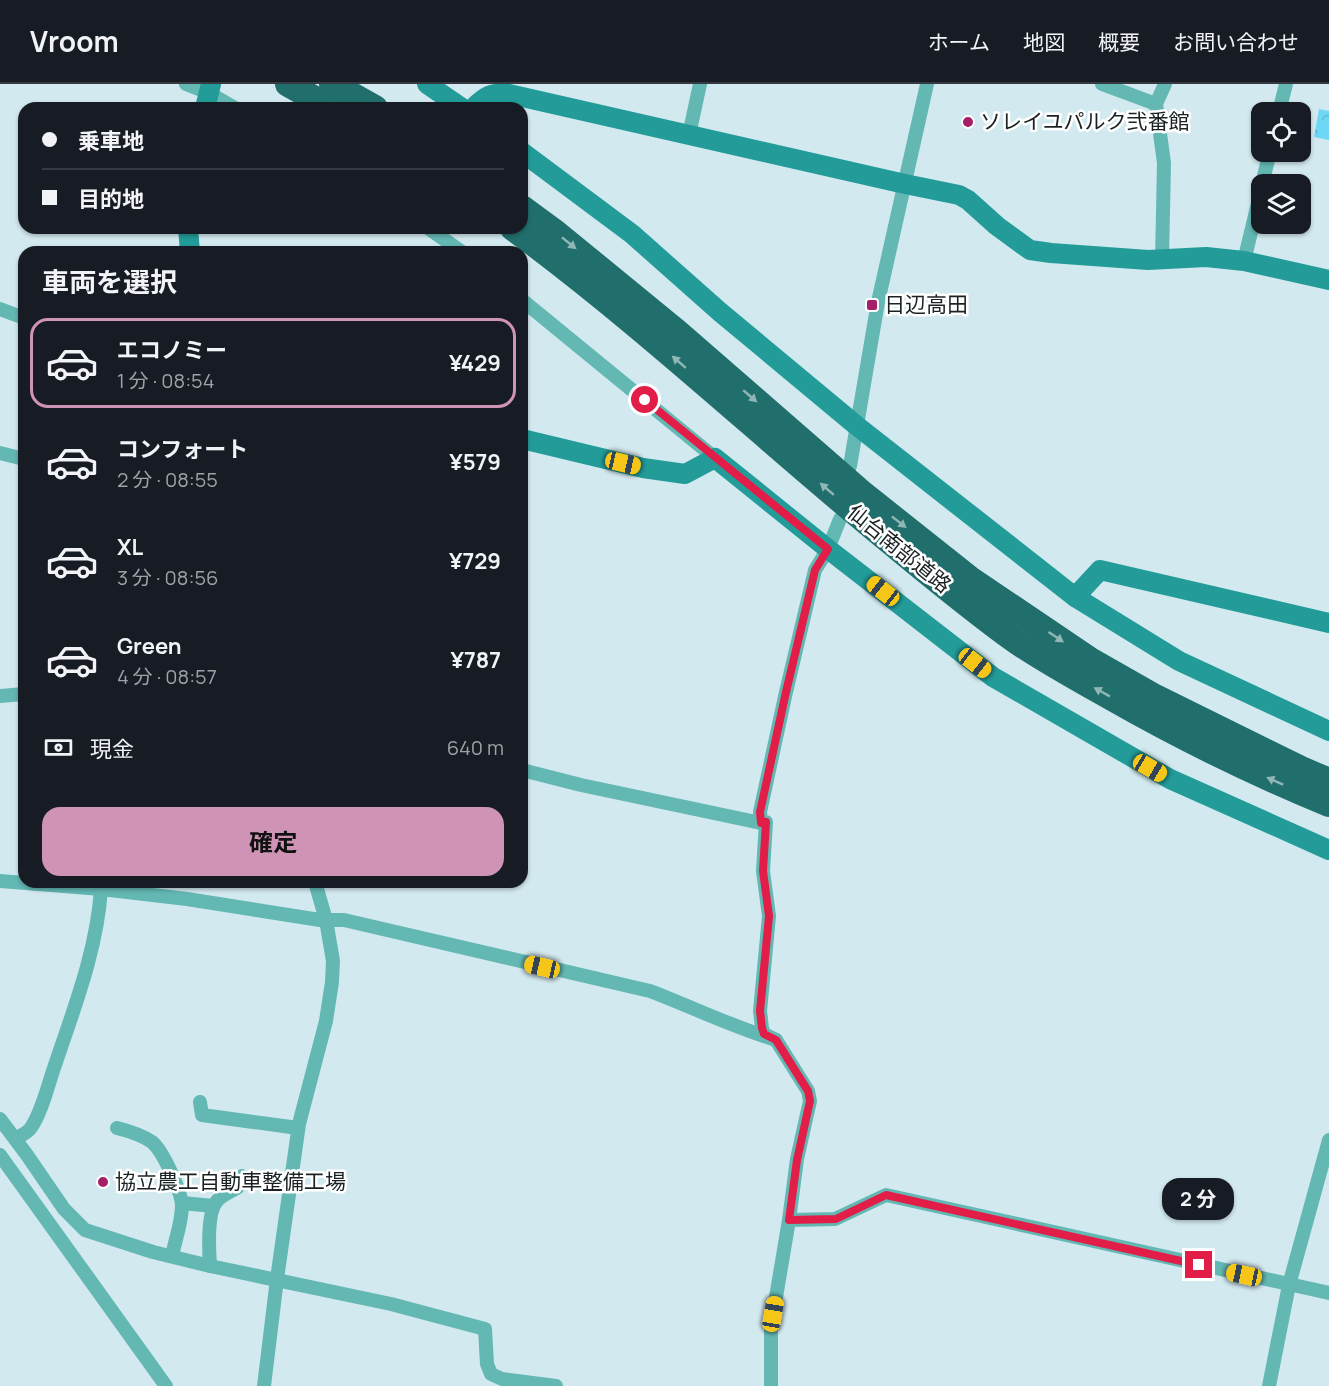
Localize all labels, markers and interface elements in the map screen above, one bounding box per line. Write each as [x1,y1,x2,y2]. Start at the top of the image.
text: Vroom [30,22,119,60]
text: ホーム [928,28,990,56]
text: 地図 [1023,28,1065,56]
text: 概要 [1098,28,1140,56]
text: お問い合わせ [1173,28,1299,56]
map controls [1251,102,1311,234]
button: locate [1251,102,1311,162]
place label: ソレイユパルク弐番館 [980,107,1190,135]
marker: ソレイユパルク弐番館 [961,115,975,129]
text: 乗車地 [78,126,144,156]
button: layers [1251,174,1311,234]
text: 目的地 [78,184,144,214]
one-way arrow [561,237,577,250]
text: 車両を選択 [42,263,177,300]
place label: 日辺高田 [884,290,968,318]
marker: 日辺高田 [865,298,879,312]
text: エコノミー [117,335,227,365]
icon: car [45,336,99,390]
text: ¥429 [449,348,501,378]
one-way arrow [671,356,687,369]
text: 1 分 · 08:54 [117,367,214,394]
route start [631,386,658,413]
one-way arrow [742,389,757,402]
text: コンフォート [117,434,248,464]
icon: car [45,435,99,489]
text: ¥579 [449,447,501,477]
car [603,450,643,476]
text: 2 分 · 08:55 [117,466,218,493]
one-way arrow [819,483,835,496]
street label: 仙台南部道路 [842,498,957,599]
one-way arrow [891,516,906,528]
text: XL [117,532,143,562]
icon: car [45,534,99,588]
text: ¥729 [449,546,501,576]
text: 3 分 · 08:56 [117,564,218,591]
car [863,573,903,609]
text: Green [117,631,182,661]
one-way arrow [1048,631,1064,642]
icon: car [45,633,99,687]
text: ¥787 [451,645,501,675]
car [955,645,995,681]
text: 4 分 · 08:57 [117,663,217,690]
one-way arrow [1094,687,1110,698]
icon: cash [42,731,75,764]
text: 現金 [90,734,134,764]
text: 640 m [447,734,504,761]
car [1130,751,1170,785]
one-way arrow [1266,776,1284,786]
button: 確定 [42,807,504,876]
car [522,954,562,980]
place label: 協立農工自動車整備工場 [115,1167,346,1195]
marker: 協立農工自動車整備工場 [96,1175,110,1189]
callout: 2 分 [1163,1178,1235,1220]
text: 2 分 [1180,1185,1216,1212]
route end [1185,1251,1212,1278]
car [1225,1262,1263,1288]
car [761,1295,785,1333]

